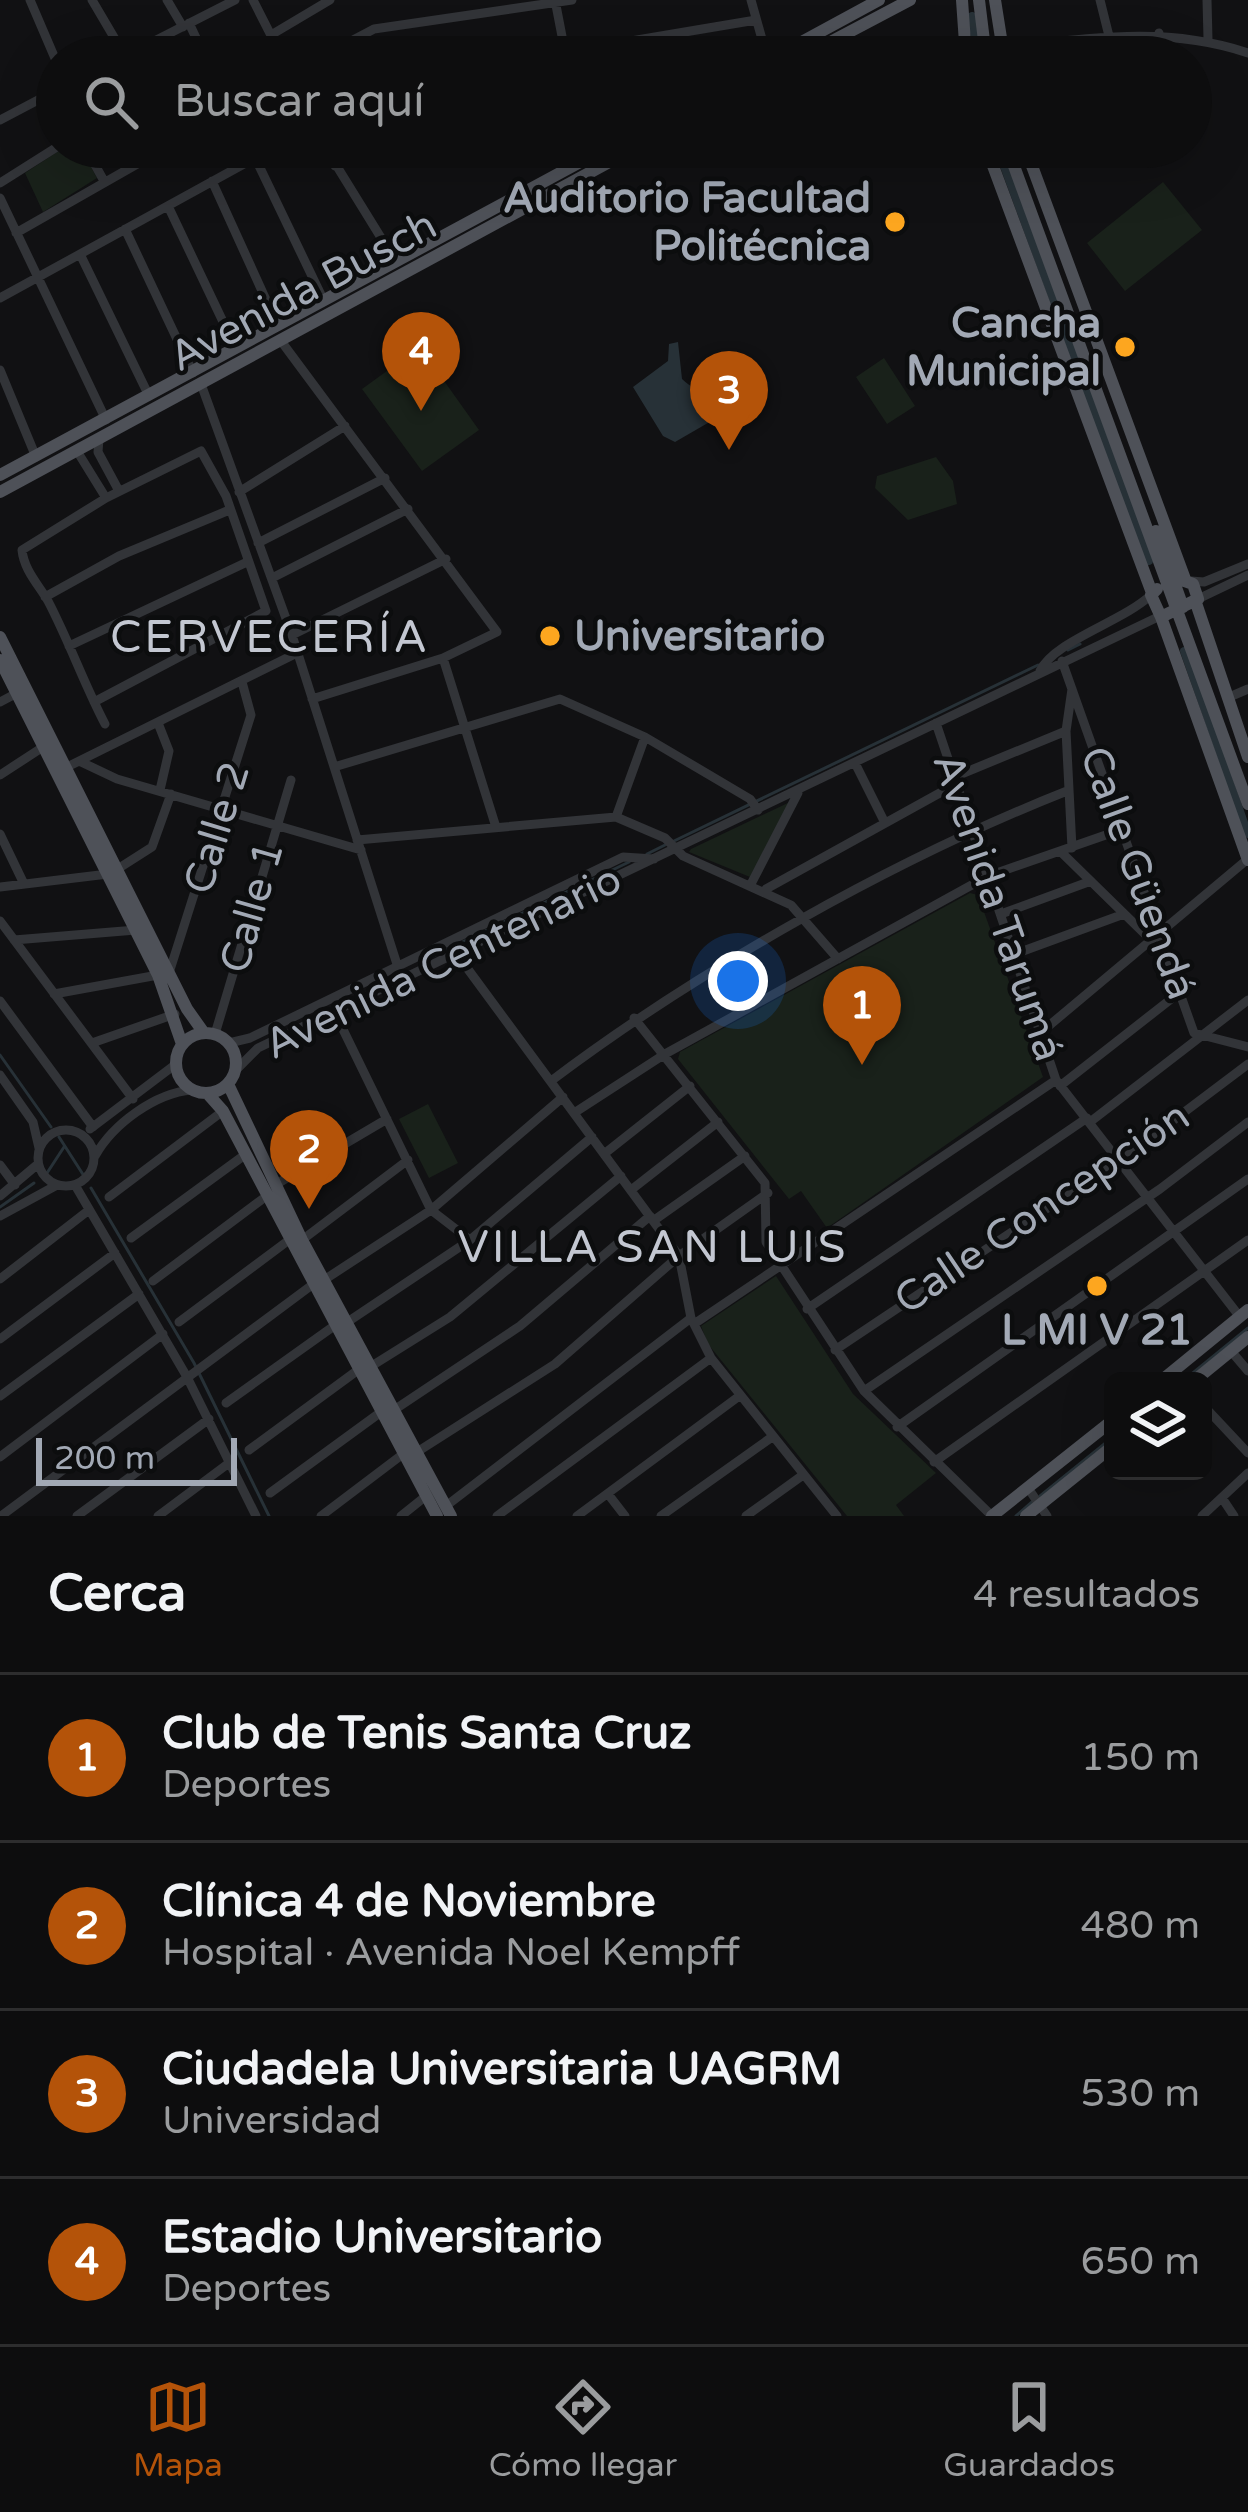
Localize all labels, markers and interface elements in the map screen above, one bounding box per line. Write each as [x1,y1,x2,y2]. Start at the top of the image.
search box [36,36,1212,168]
icon: search [78,69,144,135]
text: Buscar aquí [174,75,424,129]
place label: Auditorio Facultad Politécnica [503,173,871,272]
street label: Avenida Busch [161,199,445,383]
marker: Auditorio Facultad Politécnica [882,209,908,235]
place label: Cancha Municipal [906,298,1101,397]
pin: 4 [382,312,460,411]
marker: Cancha Municipal [1112,334,1138,360]
pin: 3 [690,351,768,450]
district label: CERVECERÍA [110,610,430,665]
place label: Universitario [574,611,825,662]
marker: Universitario [537,623,563,649]
street label: Calle Güendá [1069,740,1207,1006]
street label: Avenida Tarumá [921,746,1075,1068]
street label: Calle 2 [173,756,261,900]
street label: Calle 1 [209,835,295,979]
street label: Avenida Centenario [256,853,630,1071]
your location [708,951,768,1011]
pin: 1 [823,966,901,1065]
street label: Calle Concepción [885,1091,1199,1325]
pin: 2 [270,1110,348,1209]
district label: VILLA SAN LUIS [457,1221,849,1275]
marker: L MI V 21 [1084,1273,1110,1299]
place label: L MI V 21 [1001,1305,1193,1356]
map controls [1104,1372,1212,1480]
button: layers [1104,1372,1212,1480]
scale bar [36,1432,237,1485]
text: 200 m [54,1439,155,1478]
text: Cerca [48,1563,186,1625]
text: 4 resultados [973,1571,1200,1618]
text: Club de Tenis Santa Cruz [162,1707,692,1761]
text: 1 [75,1734,99,1781]
text: 150 m [1081,1734,1200,1781]
text: Deportes [162,1761,331,1808]
text: Clínica 4 de Noviembre [162,1875,656,1929]
text: 2 [75,1902,99,1949]
text: 480 m [1081,1902,1200,1949]
text: Hospital · Avenida Noel Kempff [162,1929,740,1976]
text: Ciudadela Universitaria UAGRM [162,2043,842,2097]
text: 3 [75,2070,99,2117]
text: 530 m [1081,2070,1200,2117]
text: Universidad [162,2097,381,2144]
text: Estadio Universitario [162,2211,602,2265]
text: 4 [75,2238,99,2285]
text: 650 m [1081,2238,1200,2285]
text: Deportes [162,2265,331,2312]
tab: Mapa [133,2374,223,2485]
tab: Cómo llegar [489,2374,677,2485]
tab: Guardados [943,2374,1115,2485]

